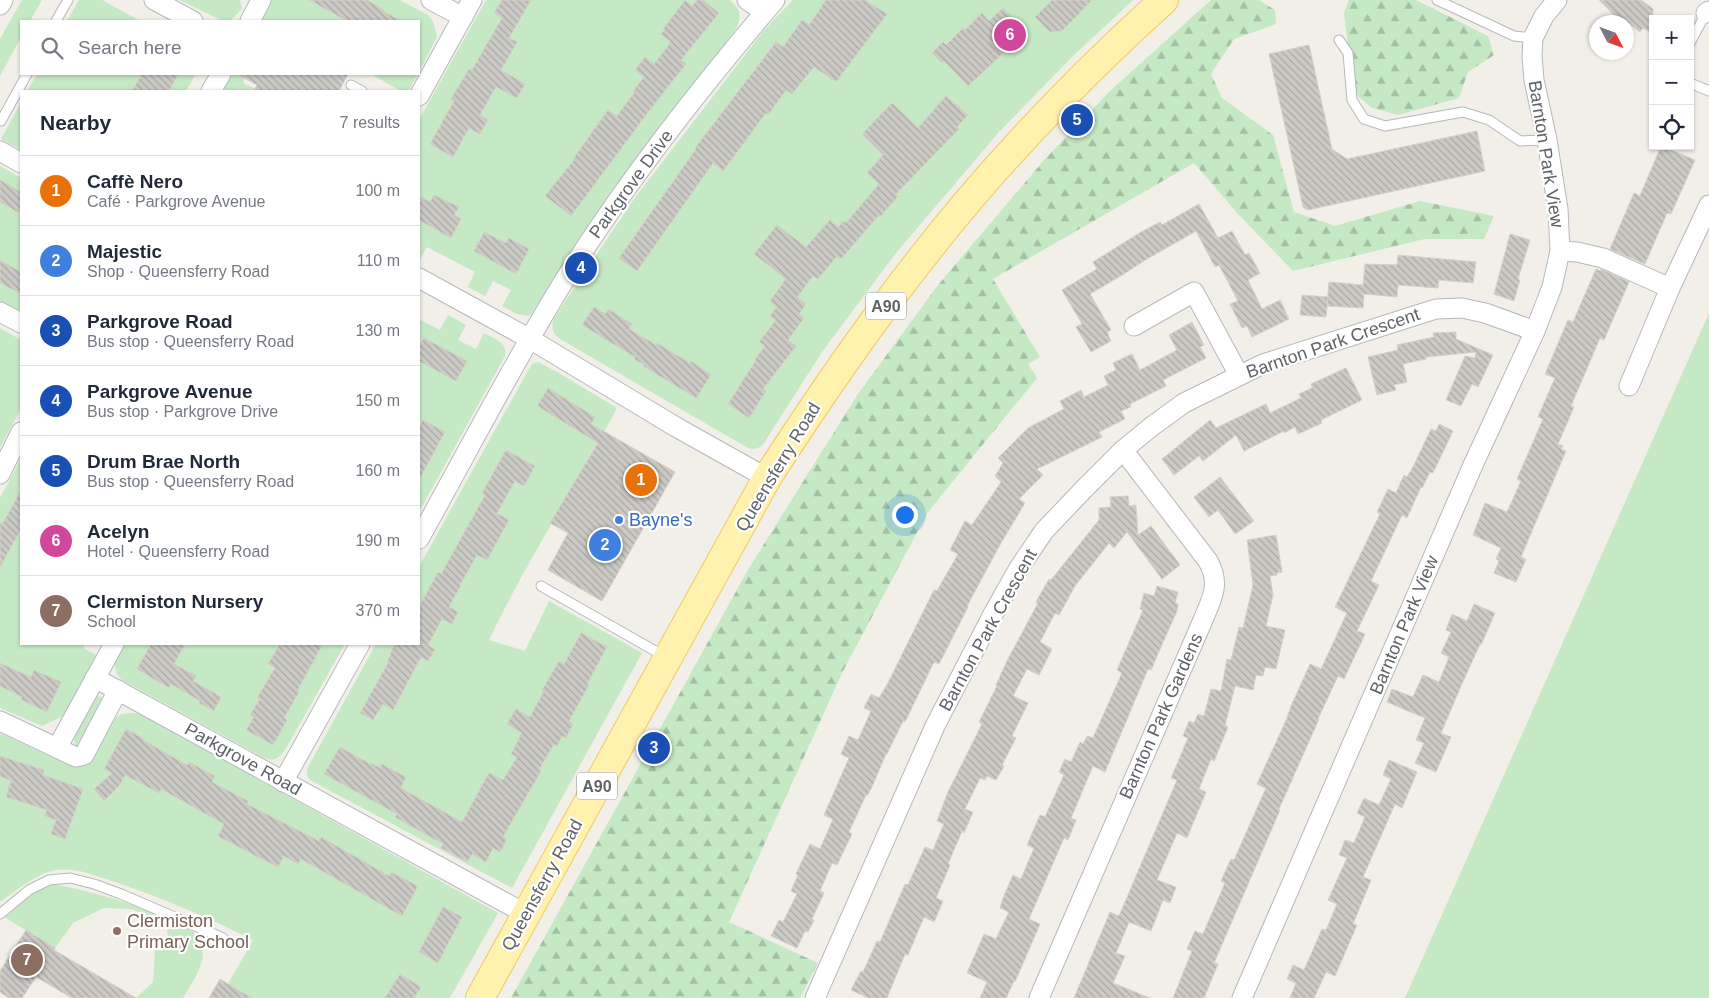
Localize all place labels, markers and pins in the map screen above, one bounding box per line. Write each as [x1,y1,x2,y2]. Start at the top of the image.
pin: 6 [994,16,1026,54]
pin: 5 [1061,101,1093,139]
pin: 4 [565,249,597,287]
pin: 1 [625,461,657,499]
place label: Bayne's [629,510,692,530]
marker: Bayne's [613,514,625,526]
pin: 2 [589,526,621,564]
pin: 3 [638,729,670,767]
place label: Clermiston Primary School [127,911,249,952]
marker: Clermiston Primary School [111,925,123,937]
pin: 7 [11,941,43,979]

